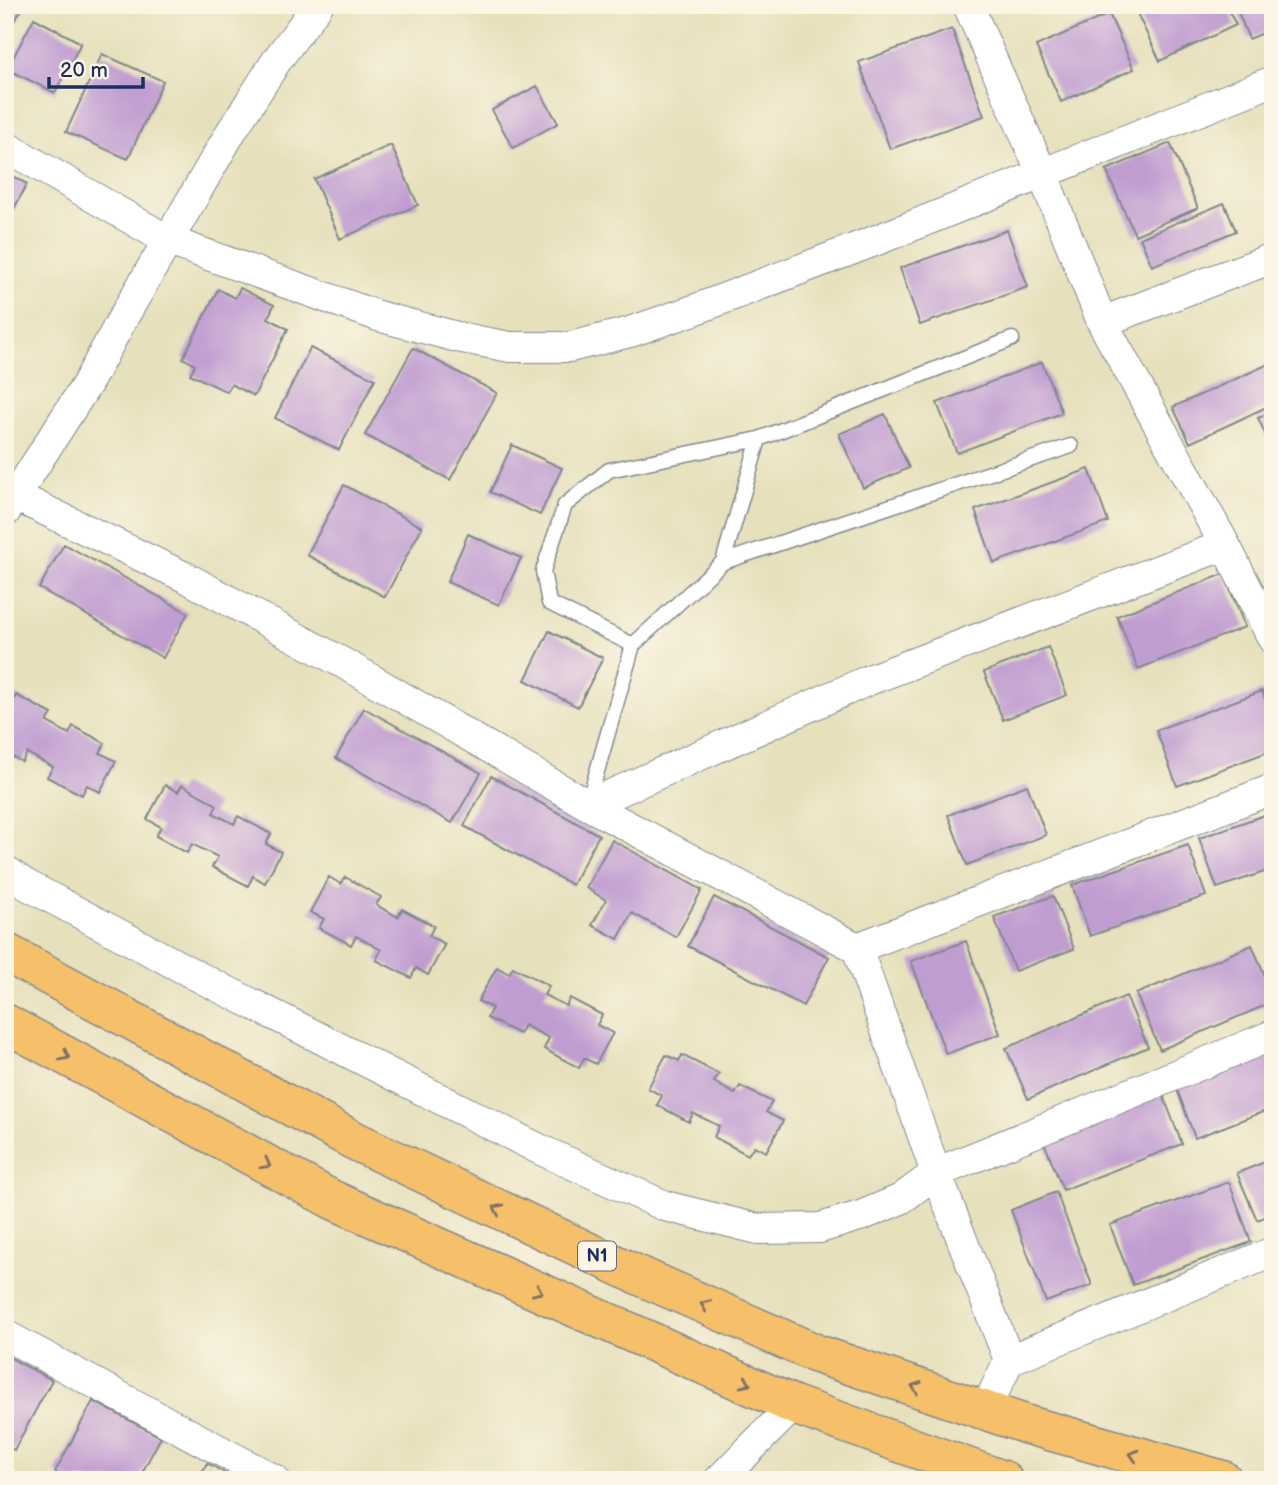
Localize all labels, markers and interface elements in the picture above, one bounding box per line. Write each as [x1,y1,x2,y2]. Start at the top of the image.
scale bar [49,46,144,90]
text: 20 m [60,58,108,83]
one-way arrow [58,1047,71,1061]
one-way arrow [258,1156,271,1169]
one-way arrow [493,1204,505,1218]
road number: N1 [578,1241,616,1270]
one-way arrow [531,1283,543,1297]
one-way arrow [699,1299,712,1313]
one-way arrow [739,1375,751,1389]
one-way arrow [911,1381,923,1395]
one-way arrow [1128,1448,1140,1463]

